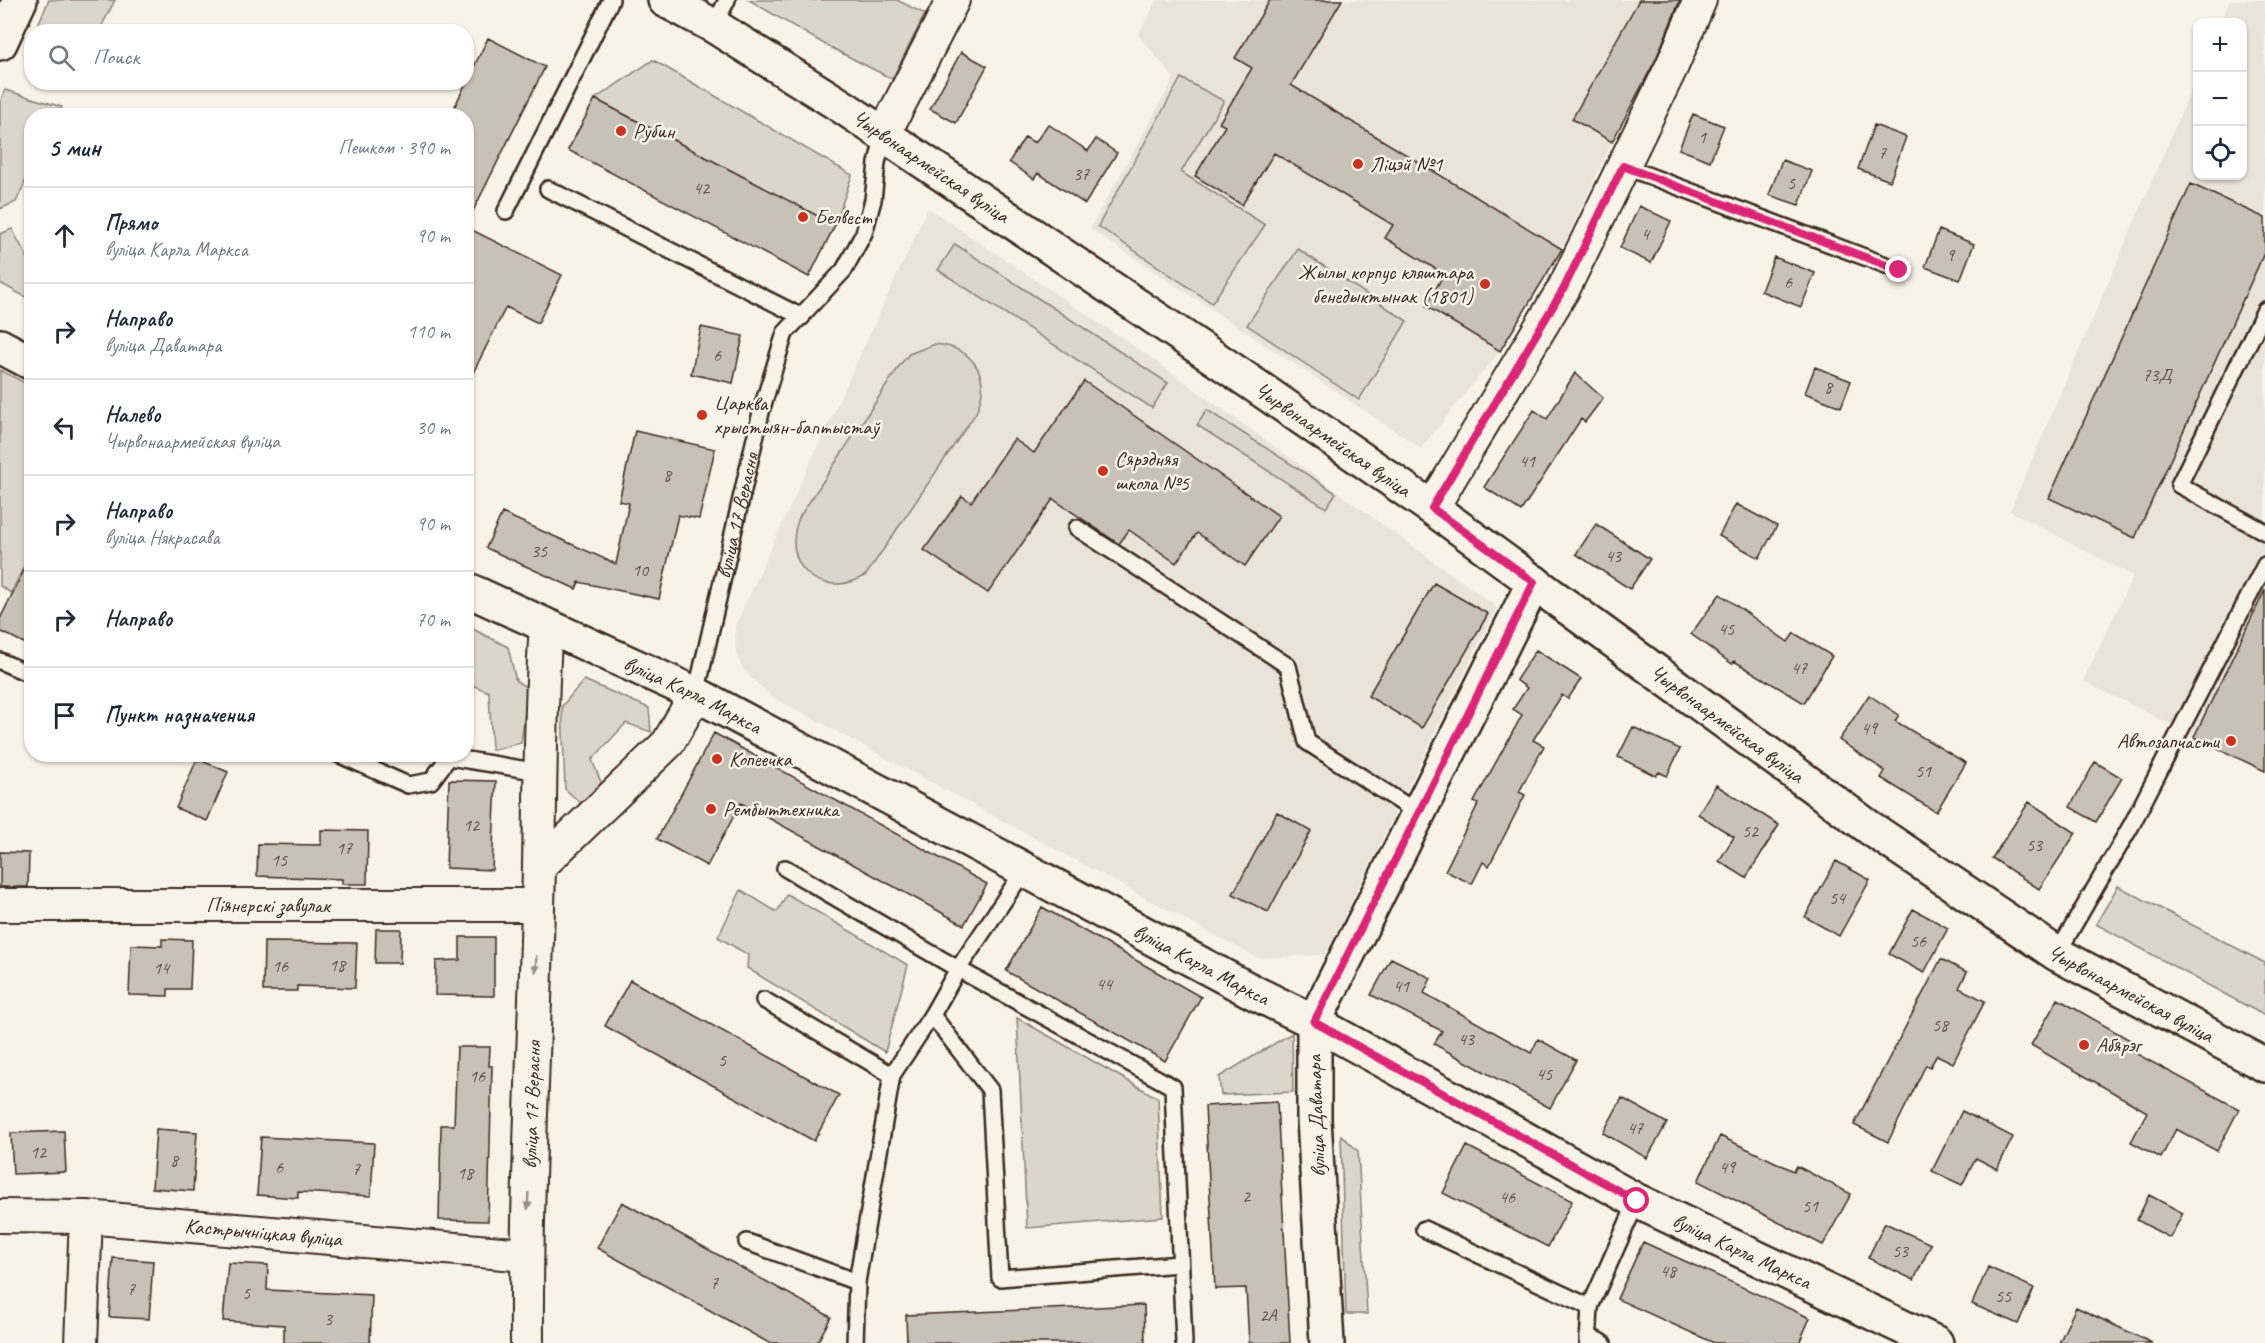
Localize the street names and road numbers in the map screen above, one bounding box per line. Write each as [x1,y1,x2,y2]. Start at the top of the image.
street label: Чырвонаармейская вуліца [848,104,1016,230]
street label: Чырвонаармейская вуліца [1250,376,1418,504]
street label: вуліца 17 Верасня [710,449,765,581]
street label: вуліца Карла Маркса [620,650,767,740]
street label: Чырвонаармейская вуліца [1645,659,1811,790]
street label: Піянерскі завулак [206,892,332,919]
street label: вуліца Карла Маркса [1129,917,1275,1012]
street label: Чырвонаармейская вуліца [2043,939,2220,1049]
street label: вуліца 17 Верасня [516,1039,547,1169]
street label: вуліца Даватара [1301,1053,1331,1177]
street label: вуліца Карла Маркса [1669,1207,1817,1295]
street label: Кастрычніцкая вуліца [184,1213,345,1252]

